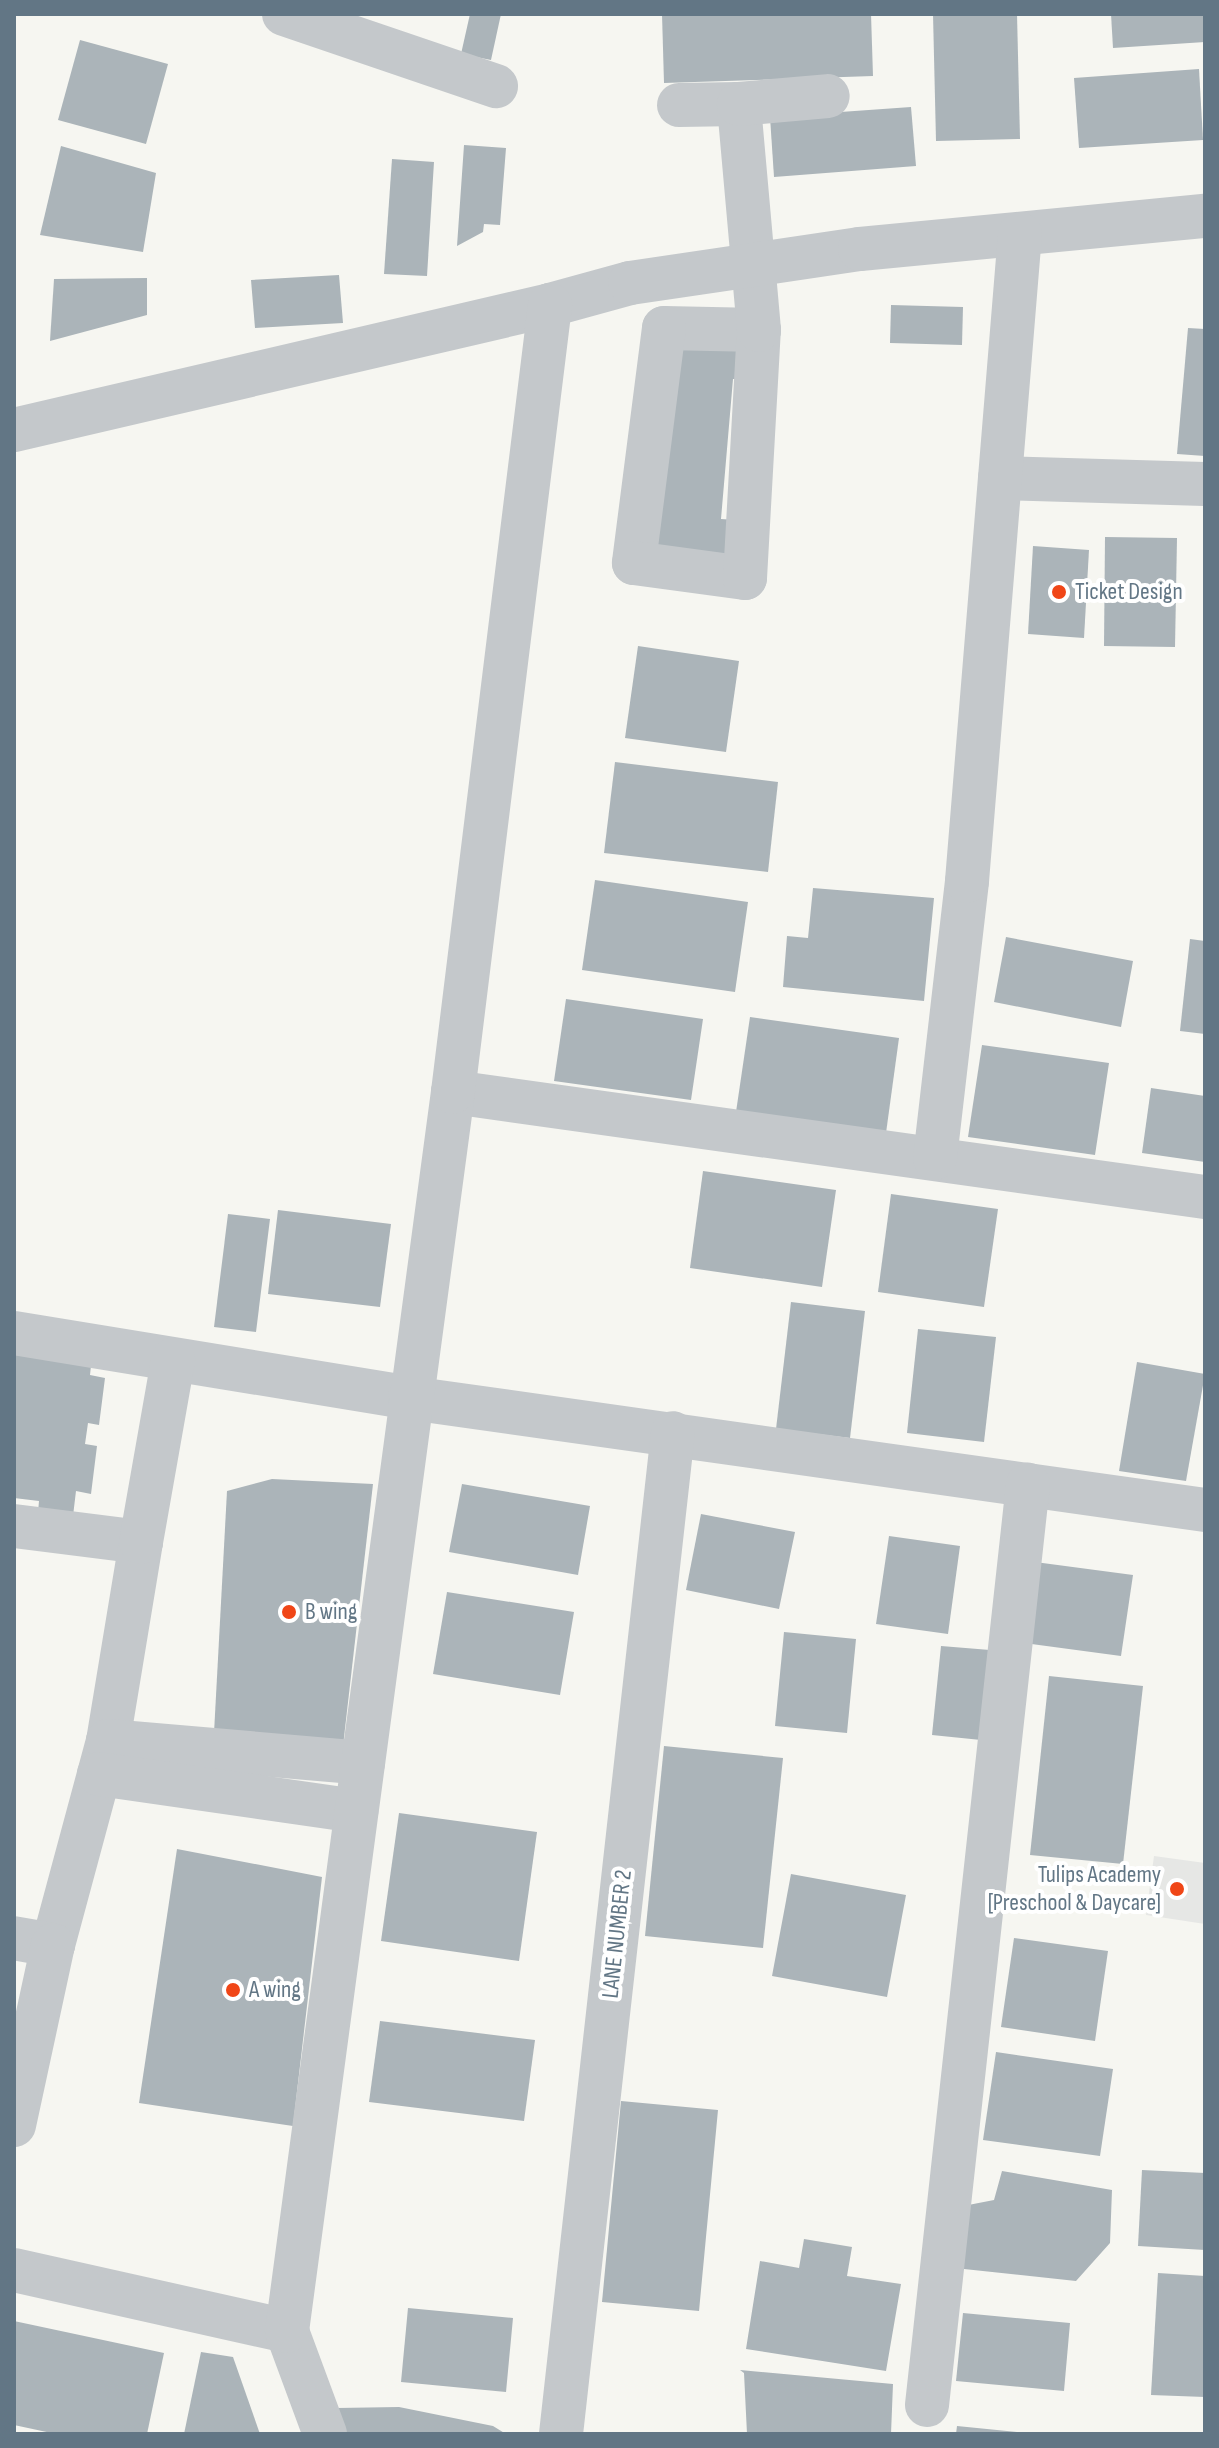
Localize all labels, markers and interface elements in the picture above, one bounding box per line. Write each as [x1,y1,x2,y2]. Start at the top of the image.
place label: Ticket Design [1075,578,1183,606]
marker: Ticket Design [1050,583,1068,601]
place label: B wing [305,1598,357,1626]
marker: B wing [280,1603,298,1621]
place label: Tulips Academy [Preschool & Daycare] [988,1861,1161,1917]
street label: LANE NUMBER 2 [596,1868,638,2000]
marker: Tulips Academy [Preschool & Daycare] [1168,1880,1186,1898]
place label: A wing [249,1976,301,2004]
marker: A wing [224,1981,242,1999]

